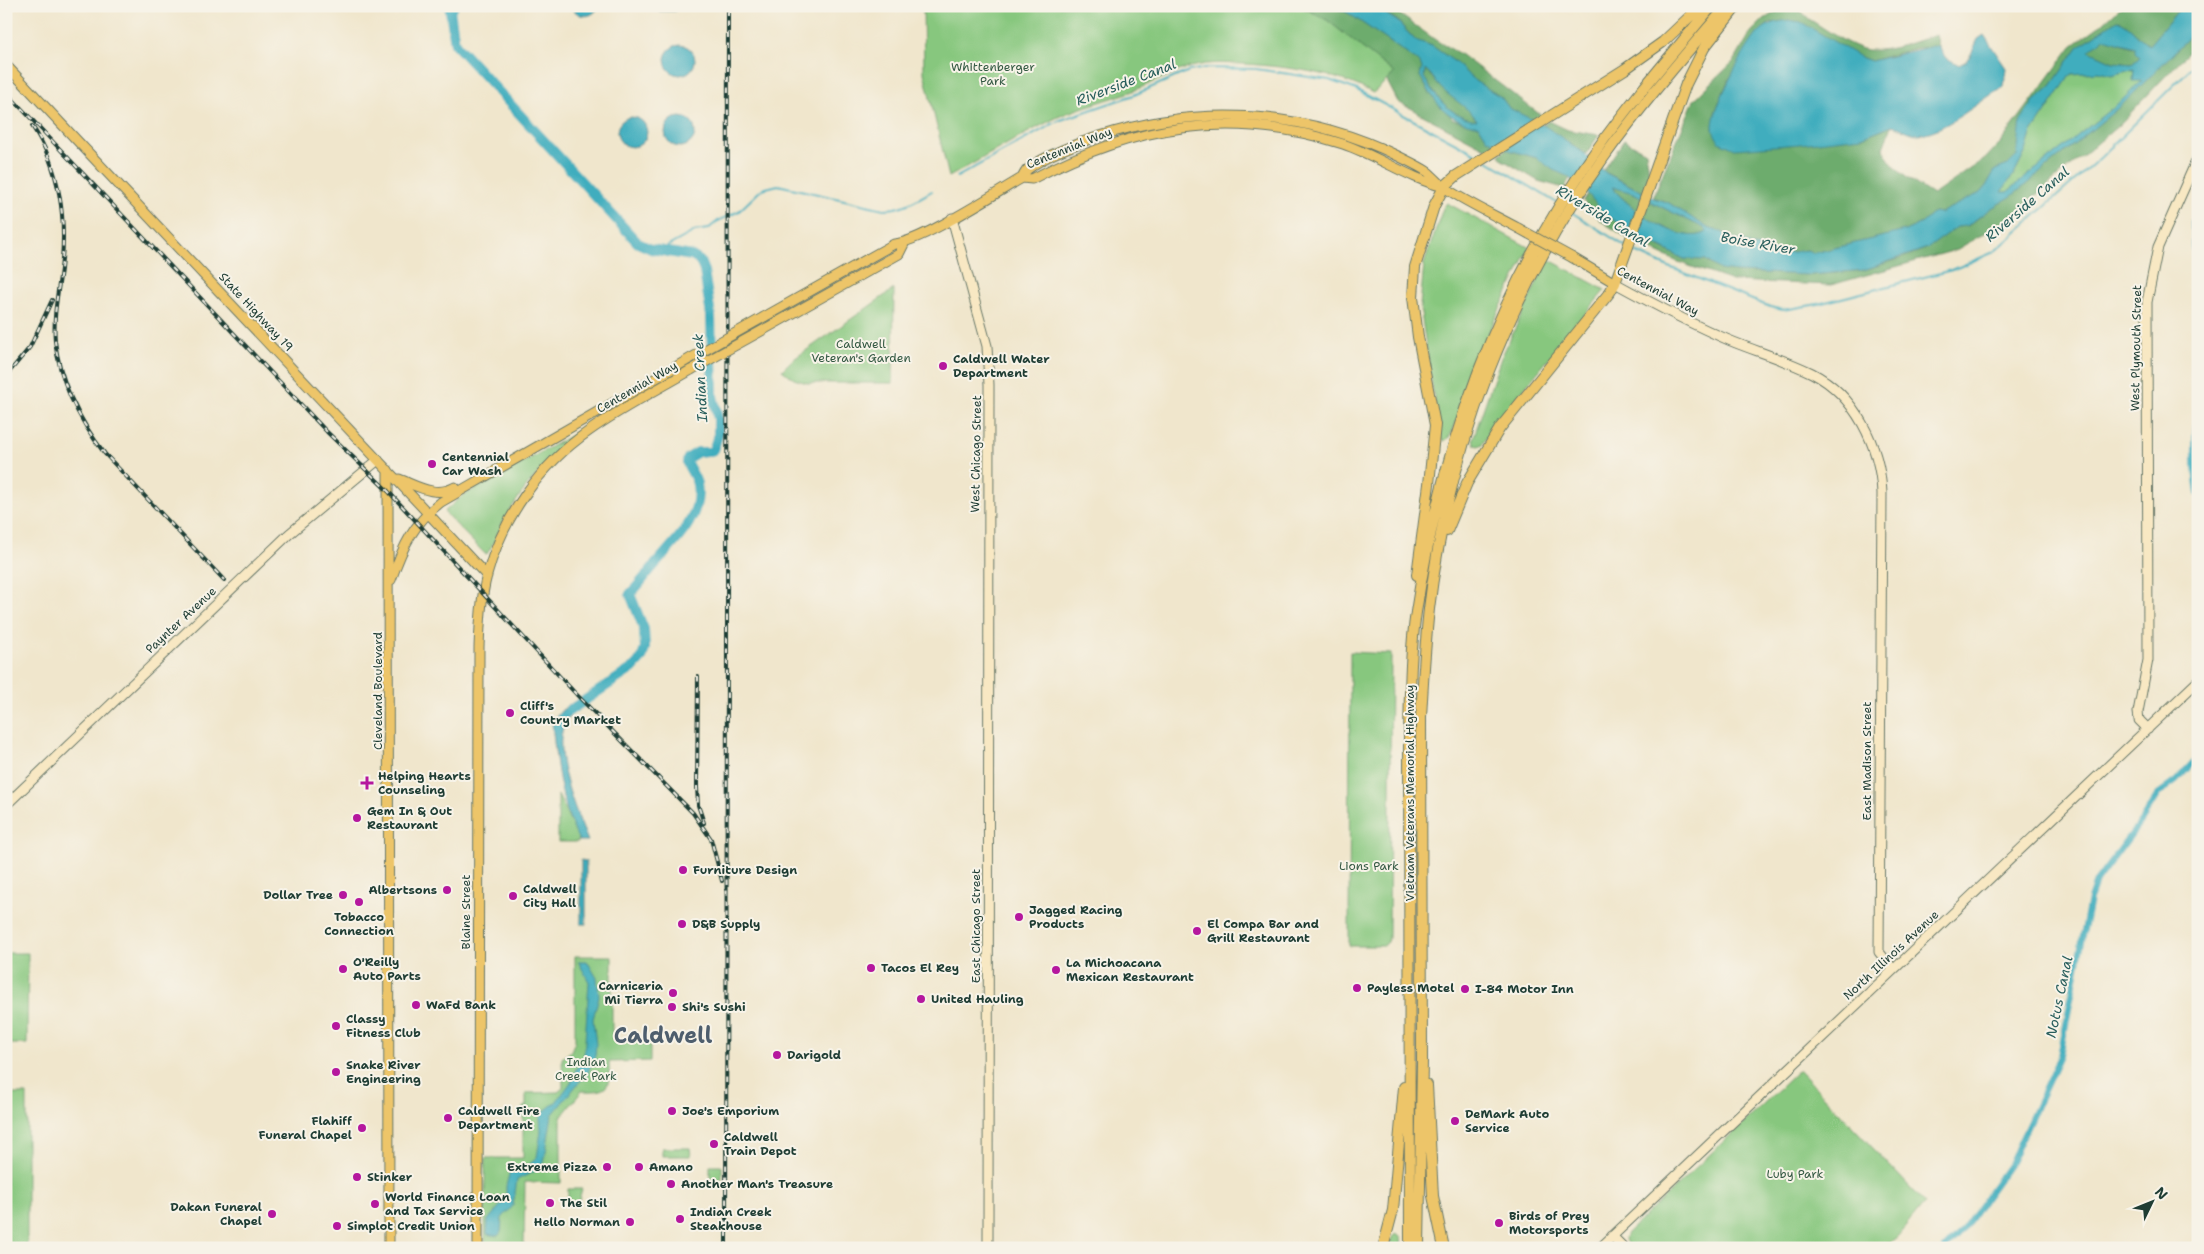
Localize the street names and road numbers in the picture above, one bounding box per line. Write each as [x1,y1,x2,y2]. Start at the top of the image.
street label: Centennial Way [1024,124,1114,172]
street label: Centennial Way [1614,263,1702,319]
street label: State Highway 19 [215,269,297,355]
street label: West Plymouth Street [2127,285,2145,411]
street label: Centennial Way [594,357,680,417]
street label: West Chicago Street [967,395,985,513]
street label: Paynter Avenue [142,583,220,657]
street label: Cleveland Boulevard [370,632,386,750]
street label: Vietnam Veterans Memorial Highway [1402,684,1418,902]
street label: East Madison Street [1859,701,1875,821]
street label: East Chicago Street [968,869,984,983]
street label: Blaine Street [458,874,474,950]
street label: North Illinois Avenue [1840,906,1942,1003]

